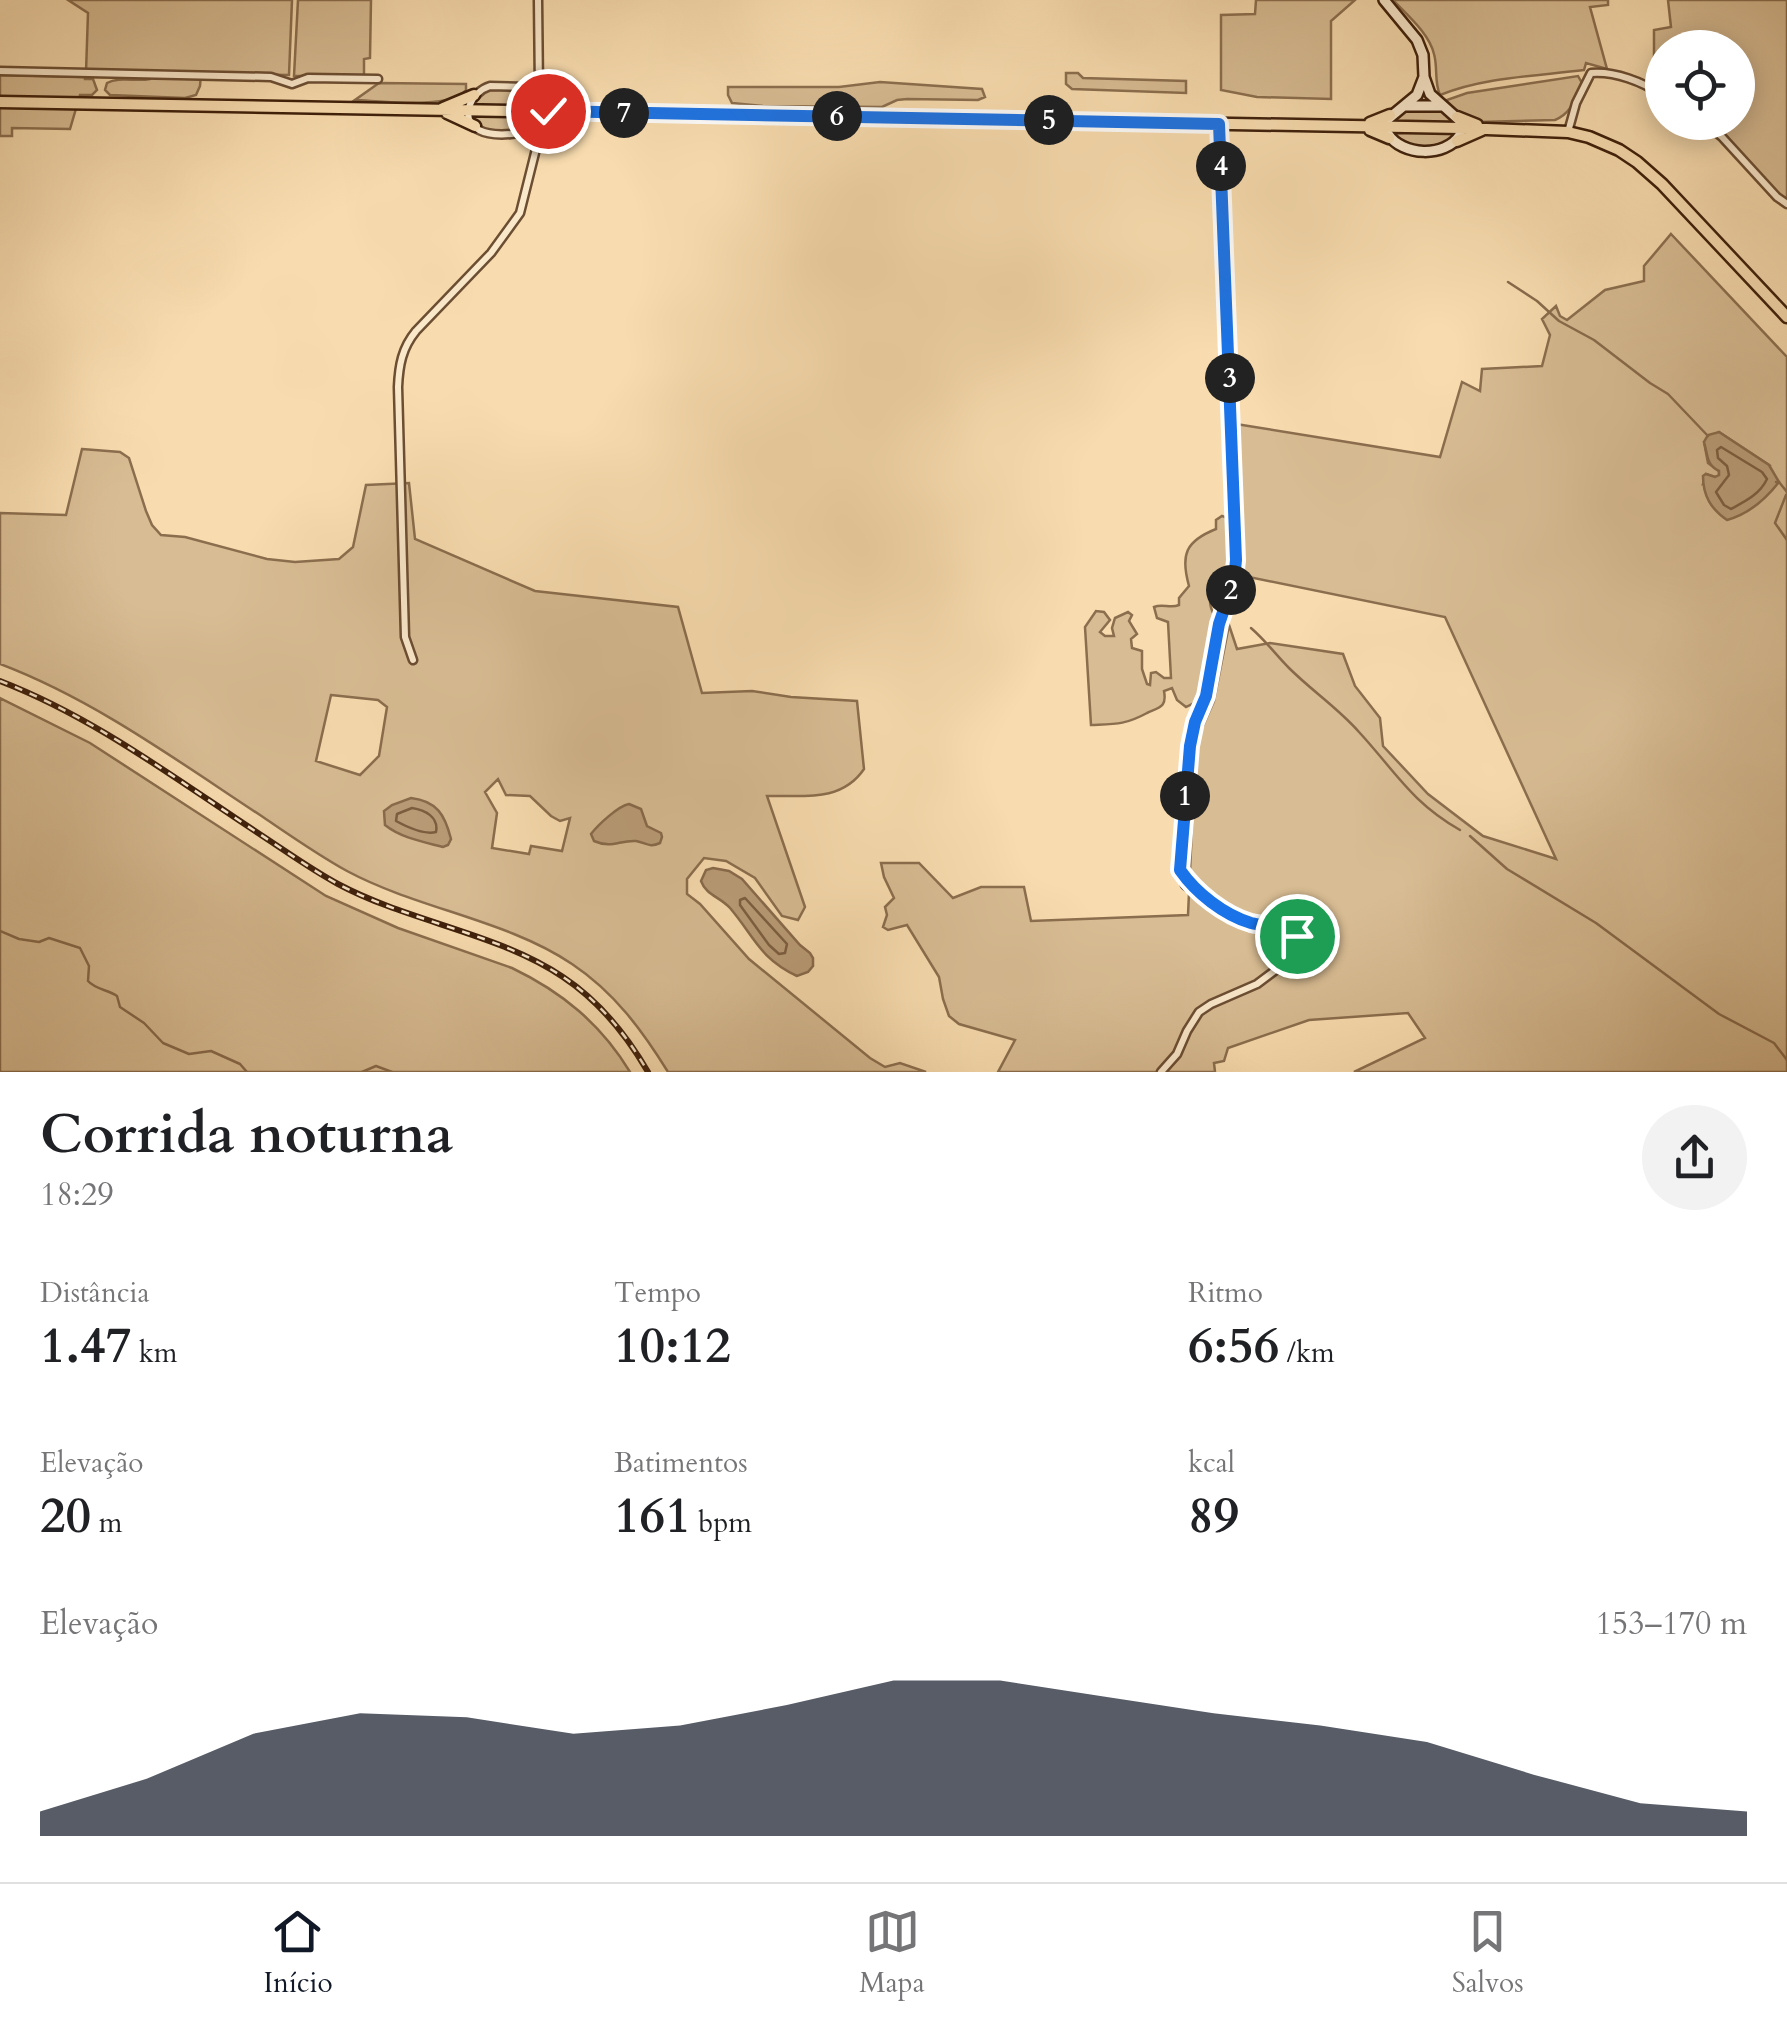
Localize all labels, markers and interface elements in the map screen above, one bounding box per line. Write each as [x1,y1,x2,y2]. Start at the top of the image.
map controls [1645,30,1755,140]
button: locate [1645,30,1755,140]
pin [506,69,591,154]
icon: check [521,84,576,139]
pin: 7 [599,88,649,138]
pin: 6 [812,91,862,141]
text: 7 [617,94,631,132]
pin: 5 [1024,95,1074,145]
text: 6 [830,97,844,135]
text: 5 [1042,101,1056,139]
pin: 4 [1196,141,1246,191]
text: 4 [1214,147,1228,185]
pin: 3 [1205,353,1255,403]
text: 3 [1223,359,1237,397]
pin: 2 [1206,565,1256,615]
text: 2 [1224,571,1238,609]
pin: 1 [1160,771,1210,821]
text: 1 [1178,777,1192,815]
pin [1255,894,1340,979]
icon: arrive [1270,909,1325,964]
text: Corrida noturna [40,1098,453,1172]
button: share [1642,1105,1747,1210]
text: 18:29 [40,1173,114,1217]
text: Distância [40,1274,150,1312]
text: Tempo [614,1274,701,1312]
text: Ritmo [1188,1274,1263,1312]
text: 1.47 [40,1312,131,1380]
text: 10:12 [614,1312,731,1380]
text: 6:56 [1188,1312,1279,1380]
text: km [131,1334,178,1372]
text: /km [1279,1334,1335,1372]
text: Elevação [40,1444,143,1482]
text: Batimentos [614,1444,748,1482]
text: kcal [1188,1444,1235,1482]
text: 20 [40,1482,91,1550]
text: 161 [614,1482,691,1550]
text: 89 [1188,1482,1239,1550]
text: m [91,1504,122,1542]
text: bpm [691,1504,752,1542]
text: Elevação [40,1602,158,1646]
text: 153–170 m [1595,1602,1747,1646]
tab: Início [263,1904,333,2002]
tab: Mapa [859,1904,925,2002]
tab: Salvos [1452,1904,1524,2002]

